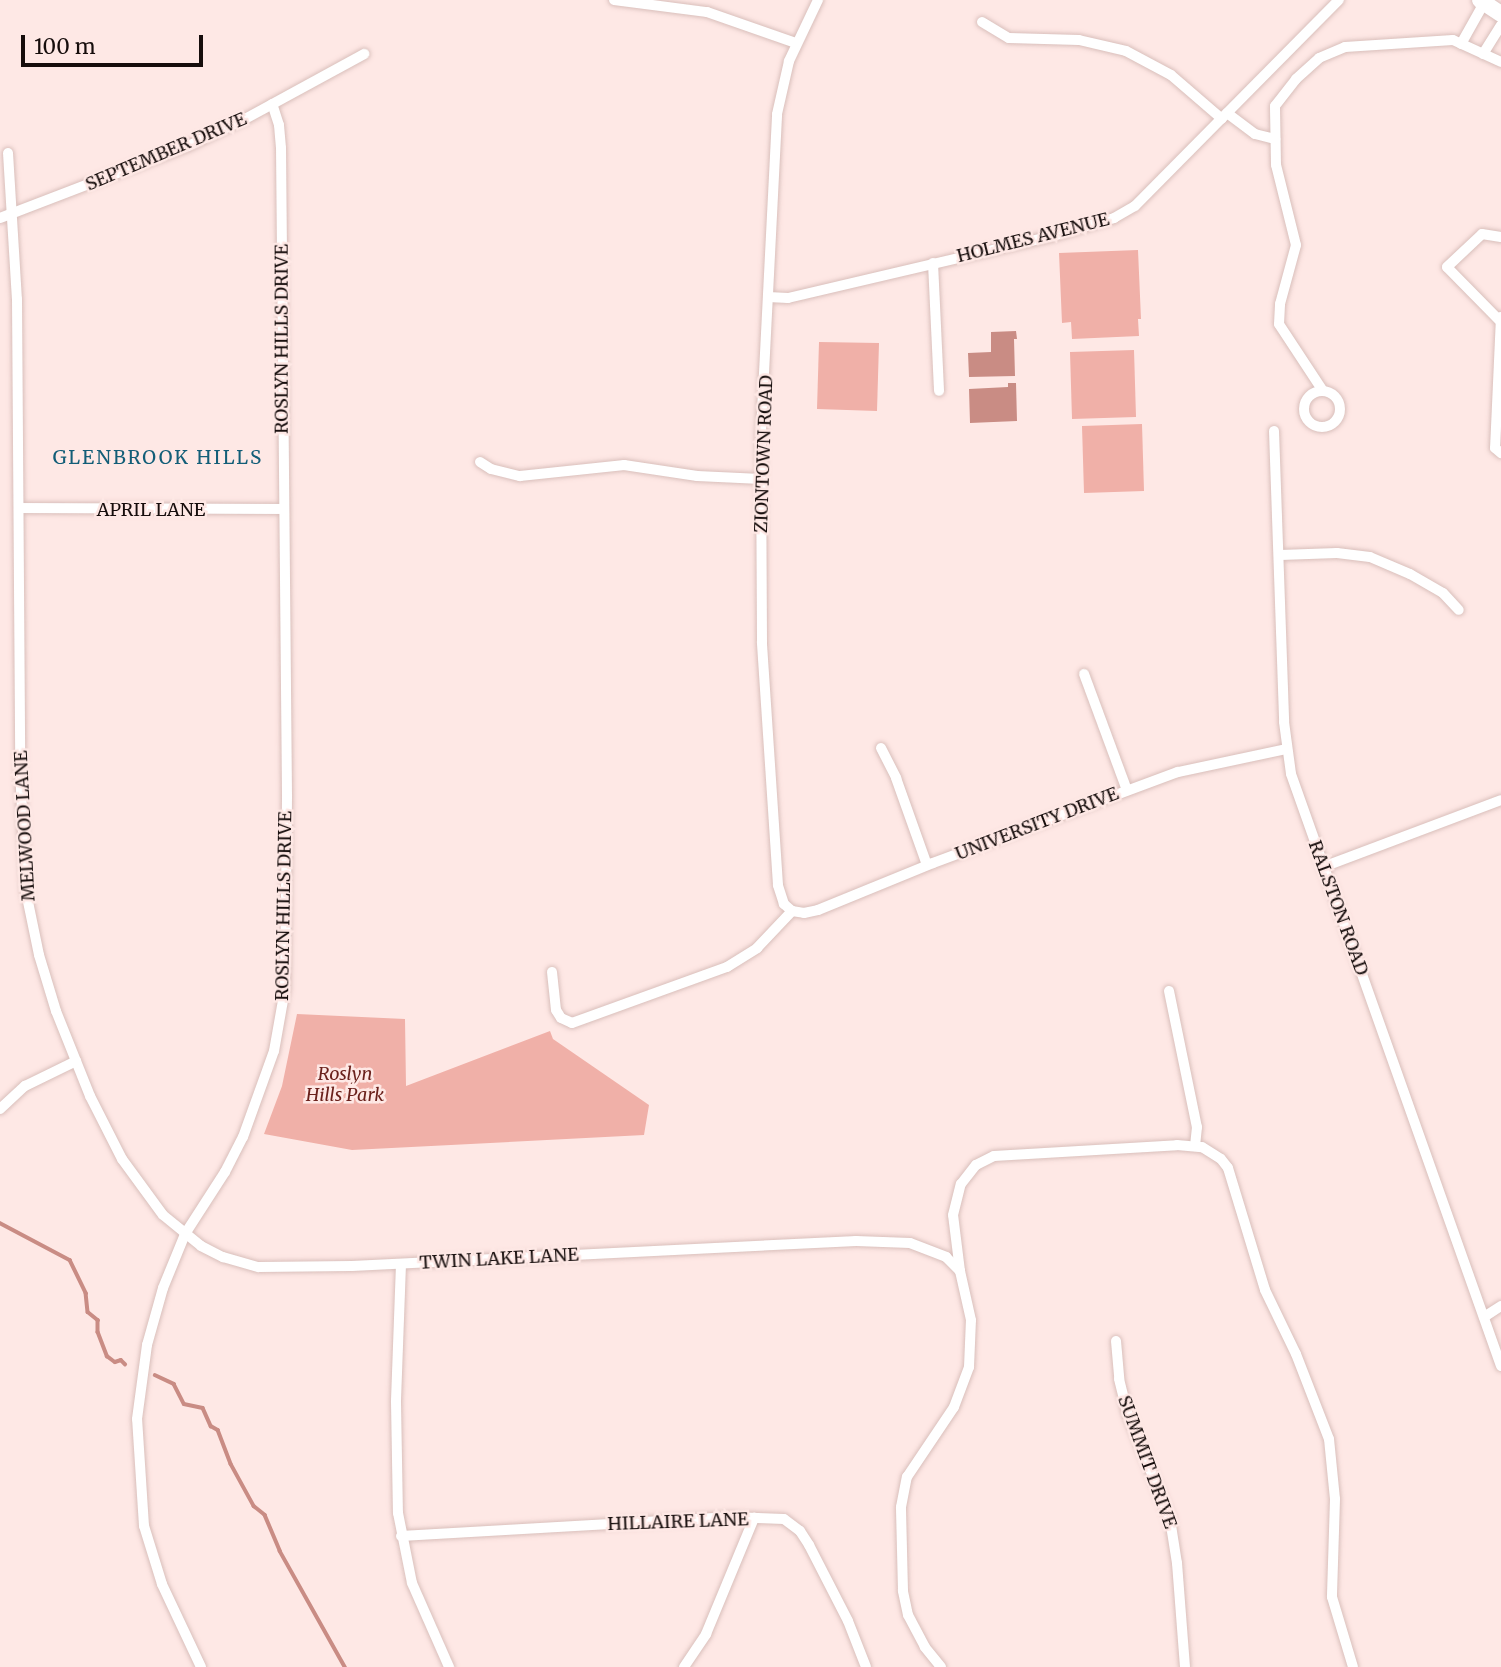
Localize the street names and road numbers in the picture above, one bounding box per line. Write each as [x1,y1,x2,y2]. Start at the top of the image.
street label: SEPTEMBER DRIVE [82,108,250,196]
street label: HOLMES AVENUE [955,209,1111,267]
street label: ROSLYN HILLS DRIVE [271,244,293,434]
street label: ZIONTOWN ROAD [750,375,778,533]
street label: APRIL LANE [97,499,205,521]
street label: MELWOOD LANE [10,750,40,902]
street label: UNIVERSITY DRIVE [952,783,1122,865]
street label: ROSLYN HILLS DRIVE [272,811,296,1001]
street label: RALSTON ROAD [1304,838,1372,978]
street label: TWIN LAKE LANE [419,1244,579,1274]
street label: SUMMIT DRIVE [1113,1393,1181,1531]
street label: HILLAIRE LANE [607,1509,749,1535]

